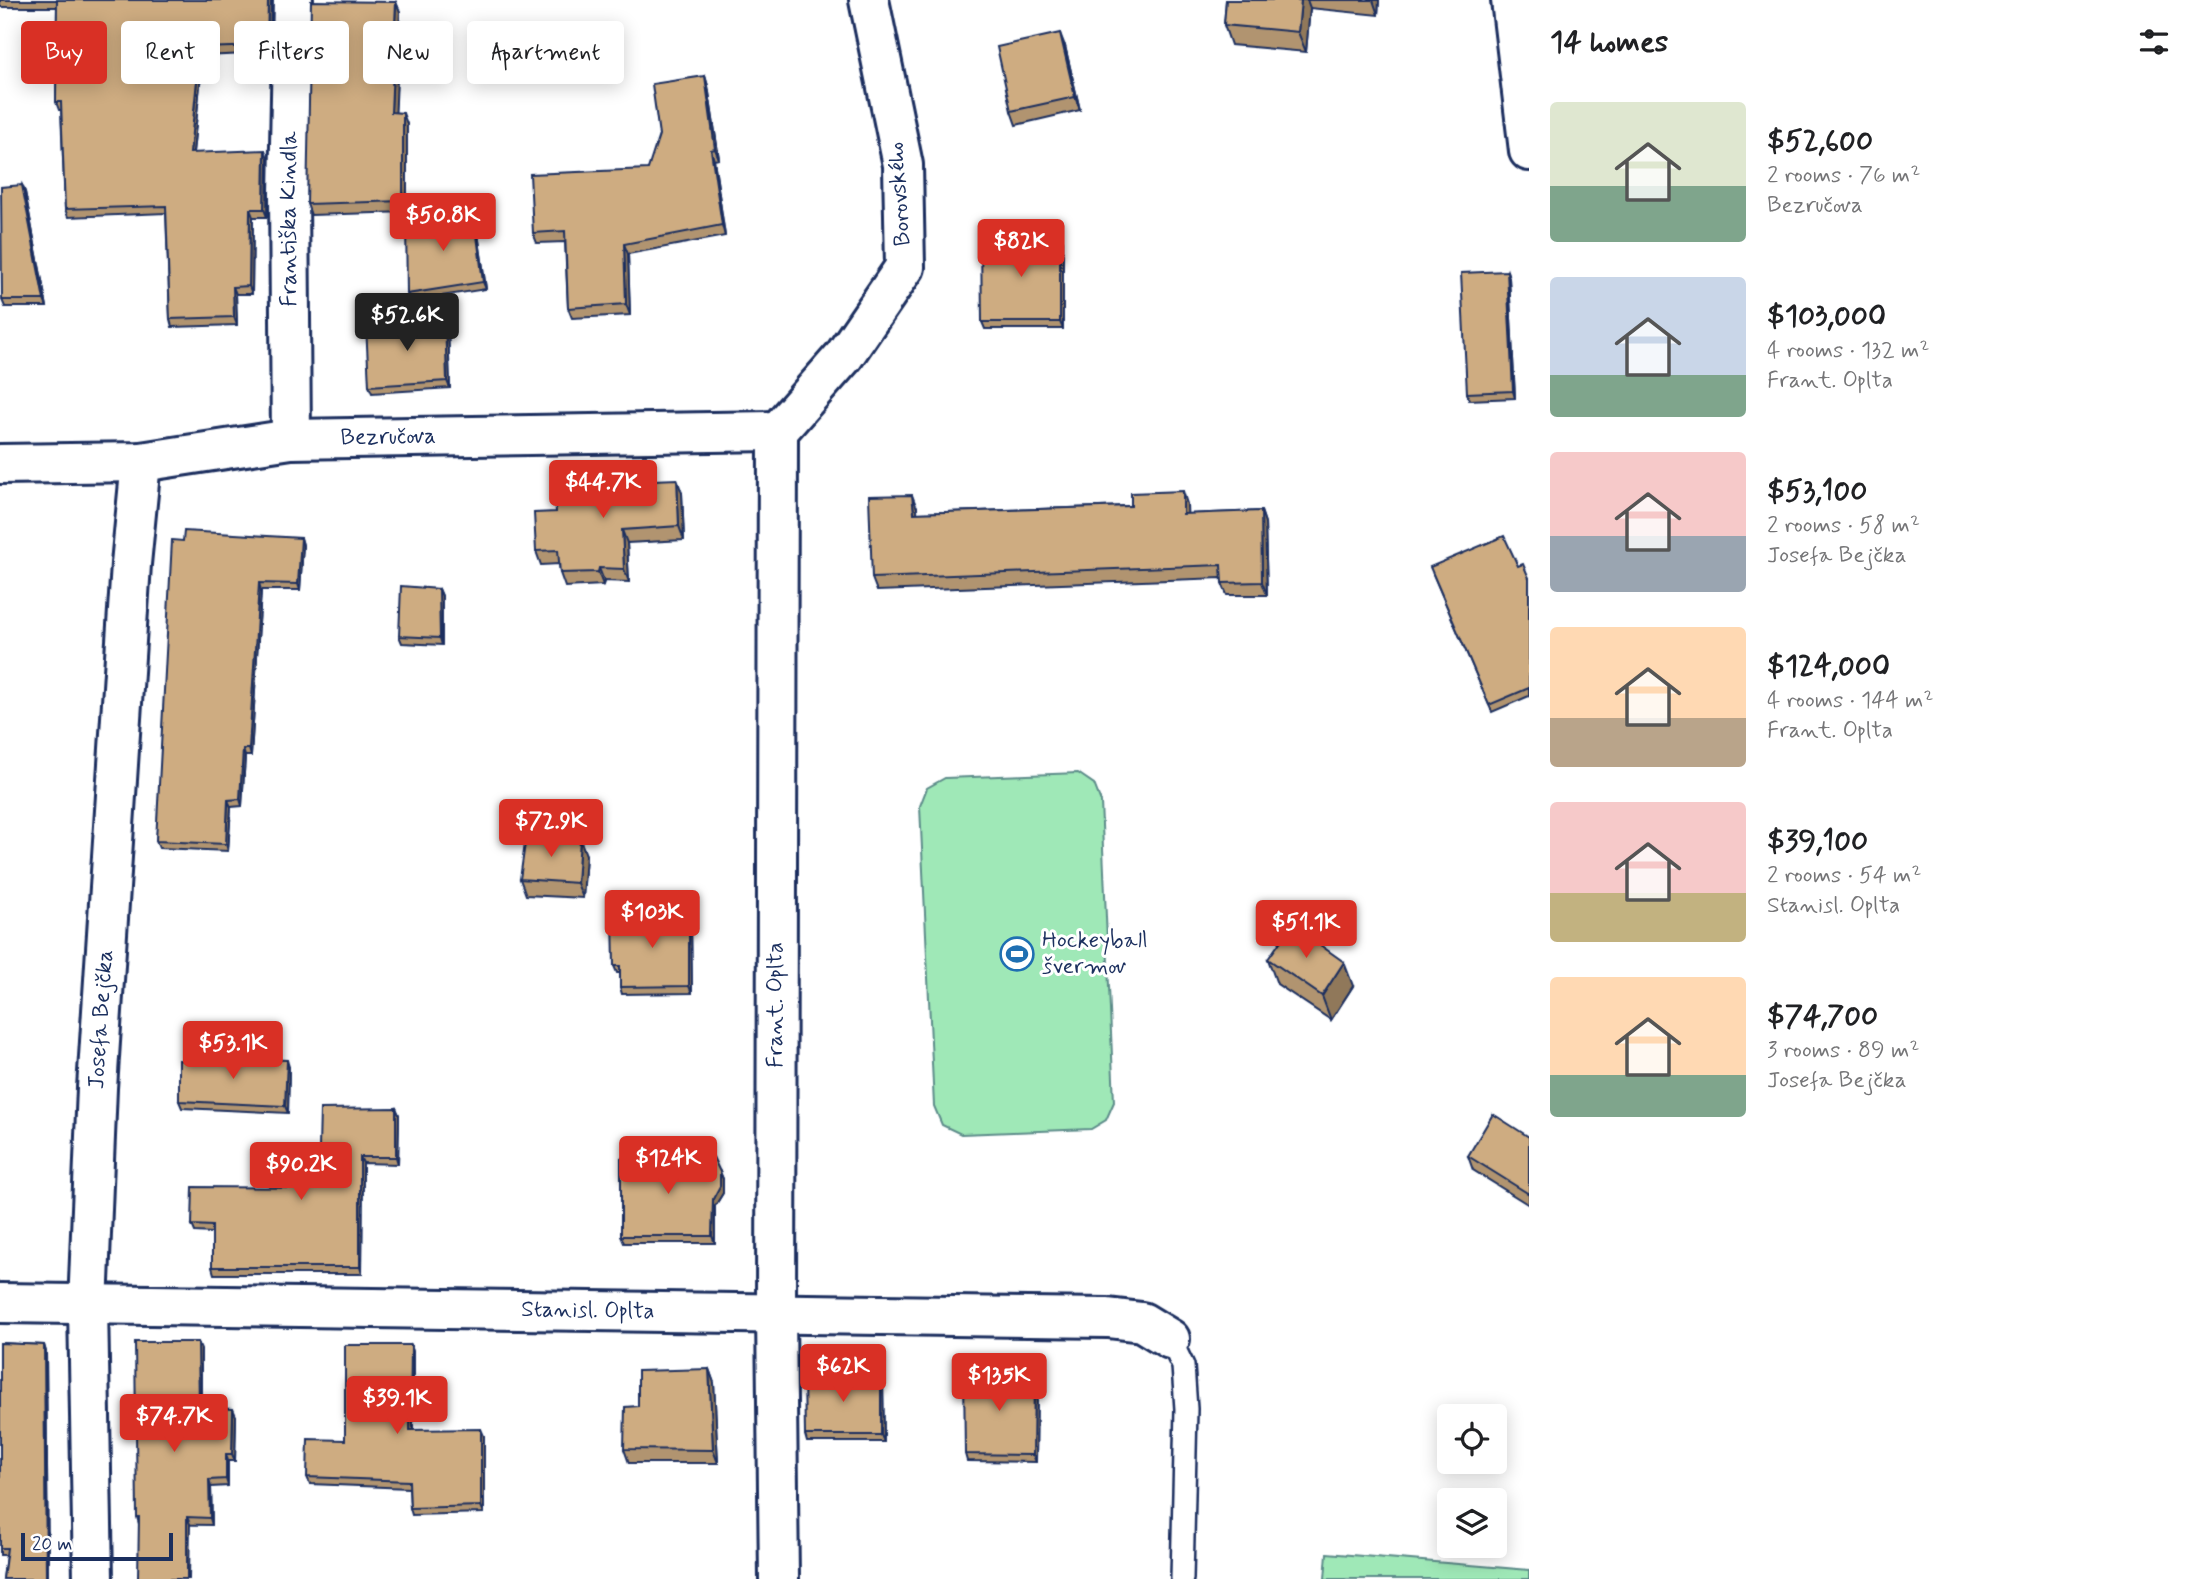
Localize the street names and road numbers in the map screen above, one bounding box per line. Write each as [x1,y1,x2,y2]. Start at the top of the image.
street label: Františka Kindla [274,131,305,307]
street label: Borovského [881,141,919,247]
street label: Bezručova [340,422,436,453]
street label: Frant. Oplta [761,942,791,1068]
street label: Josefa Bejčka [82,949,121,1090]
street label: Stanisl. Oplta [521,1295,655,1327]

